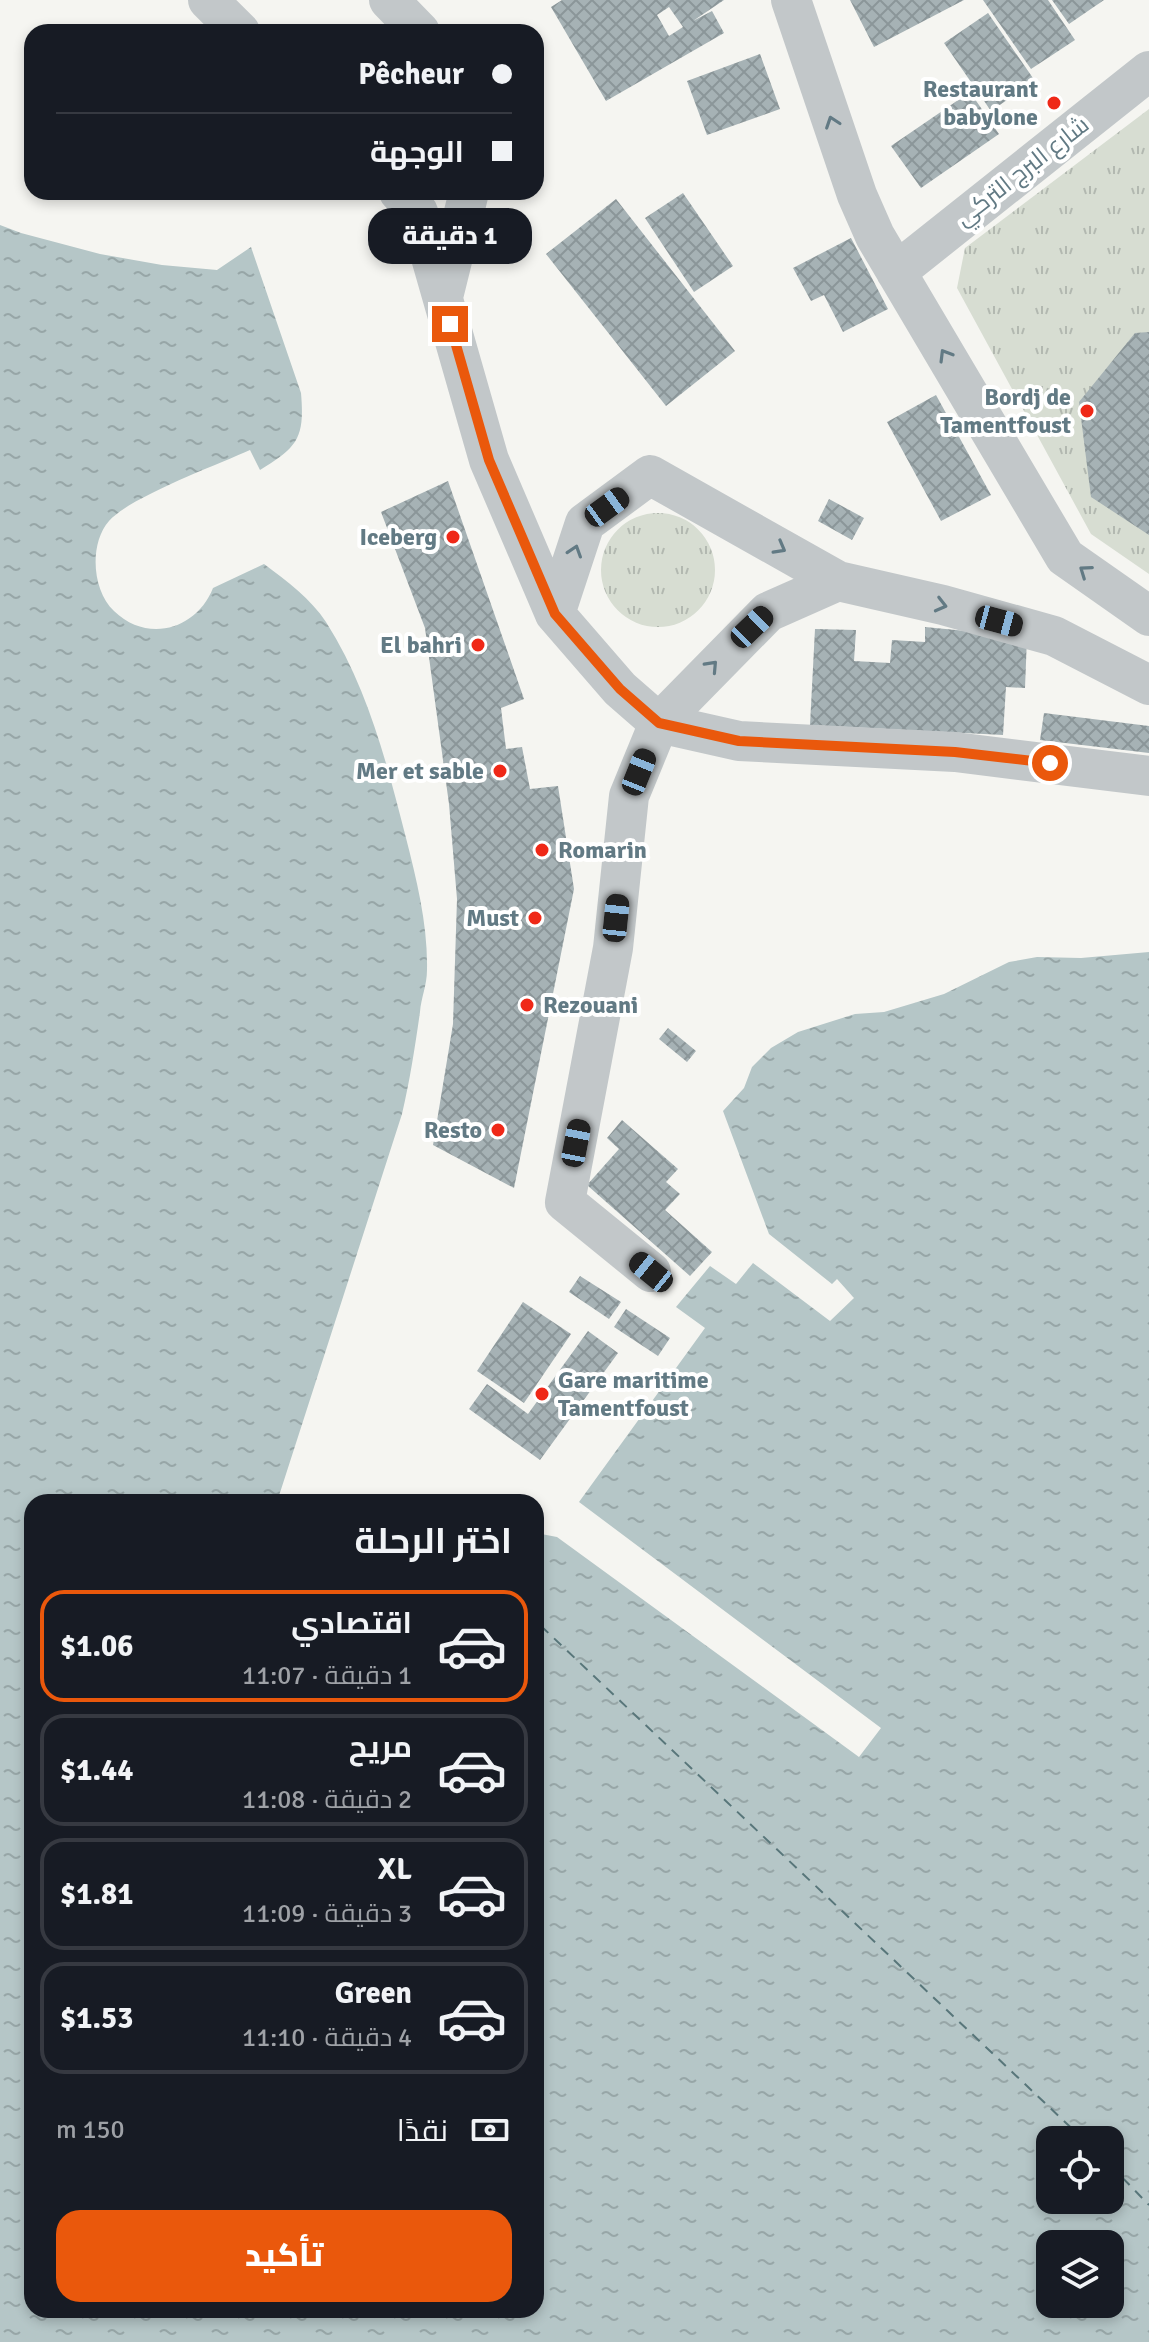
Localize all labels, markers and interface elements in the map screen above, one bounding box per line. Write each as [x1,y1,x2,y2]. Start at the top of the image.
text: Pêcheur [358,56,464,93]
place label: Restaurant babylone [923,74,1038,132]
marker: Restaurant babylone [1045,94,1063,112]
street label: شارع البرج التركي [949,109,1097,236]
one-way arrow [825,115,841,129]
text: الوجهة [370,134,464,171]
callout: 1 دقيقة [368,208,532,264]
text: 1 دقيقة [402,220,498,252]
route end [432,306,468,342]
one-way arrow [939,349,955,364]
place label: Bordj de Tamentfoust [940,382,1071,440]
marker: Bordj de Tamentfoust [1078,402,1096,420]
car [581,483,633,531]
place label: Iceberg [359,522,437,552]
marker: Iceberg [444,528,462,546]
one-way arrow [772,539,787,554]
one-way arrow [566,545,582,559]
one-way arrow [1079,566,1093,581]
one-way arrow [933,596,947,613]
car [726,602,778,652]
car [973,603,1025,639]
place label: El bahri [380,630,462,660]
marker: El bahri [469,636,487,654]
one-way arrow [703,661,717,676]
car [619,745,659,799]
route start [1032,745,1068,781]
place label: Mer et sable [356,756,484,786]
marker: Mer et sable [491,762,509,780]
place label: Romarin [558,835,647,865]
marker: Romarin [533,841,551,859]
car [602,893,630,943]
place label: Must [466,903,519,933]
marker: Must [526,909,544,927]
place label: Rezouani [543,990,638,1020]
marker: Rezouani [518,996,536,1014]
place label: Resto [424,1115,482,1145]
car [560,1117,592,1169]
marker: Resto [489,1121,507,1139]
car [625,1248,677,1296]
place label: Gare maritime Tamentfoust [558,1365,709,1423]
marker: Gare maritime Tamentfoust [533,1385,551,1403]
text: اختر الرحلة [354,1519,512,1564]
text: اقتصادي [291,1605,412,1642]
icon: car [436,1610,508,1682]
text: $1.06 [60,1628,133,1665]
text: 1 دقيقة · 11:07 [242,1660,412,1692]
text: مريح [349,1729,412,1766]
icon: car [436,1734,508,1806]
text: $1.44 [60,1752,133,1789]
text: 2 دقيقة · 11:08 [242,1784,412,1816]
text: XL [378,1851,412,1888]
icon: car [436,1858,508,1930]
text: $1.81 [60,1876,133,1913]
text: 3 دقيقة · 11:09 [242,1898,412,1930]
text: Green [335,1975,412,2012]
icon: car [436,1982,508,2054]
text: $1.53 [60,2000,133,2037]
text: 4 دقيقة · 11:10 [242,2022,412,2054]
icon: cash [468,2108,512,2152]
text: نقدًا [397,2113,448,2150]
text: 150 m [56,2114,125,2146]
map controls [1036,2126,1124,2318]
button: locate [1036,2126,1124,2214]
button: تأكيد [56,2210,512,2302]
button: layers [1036,2230,1124,2318]

